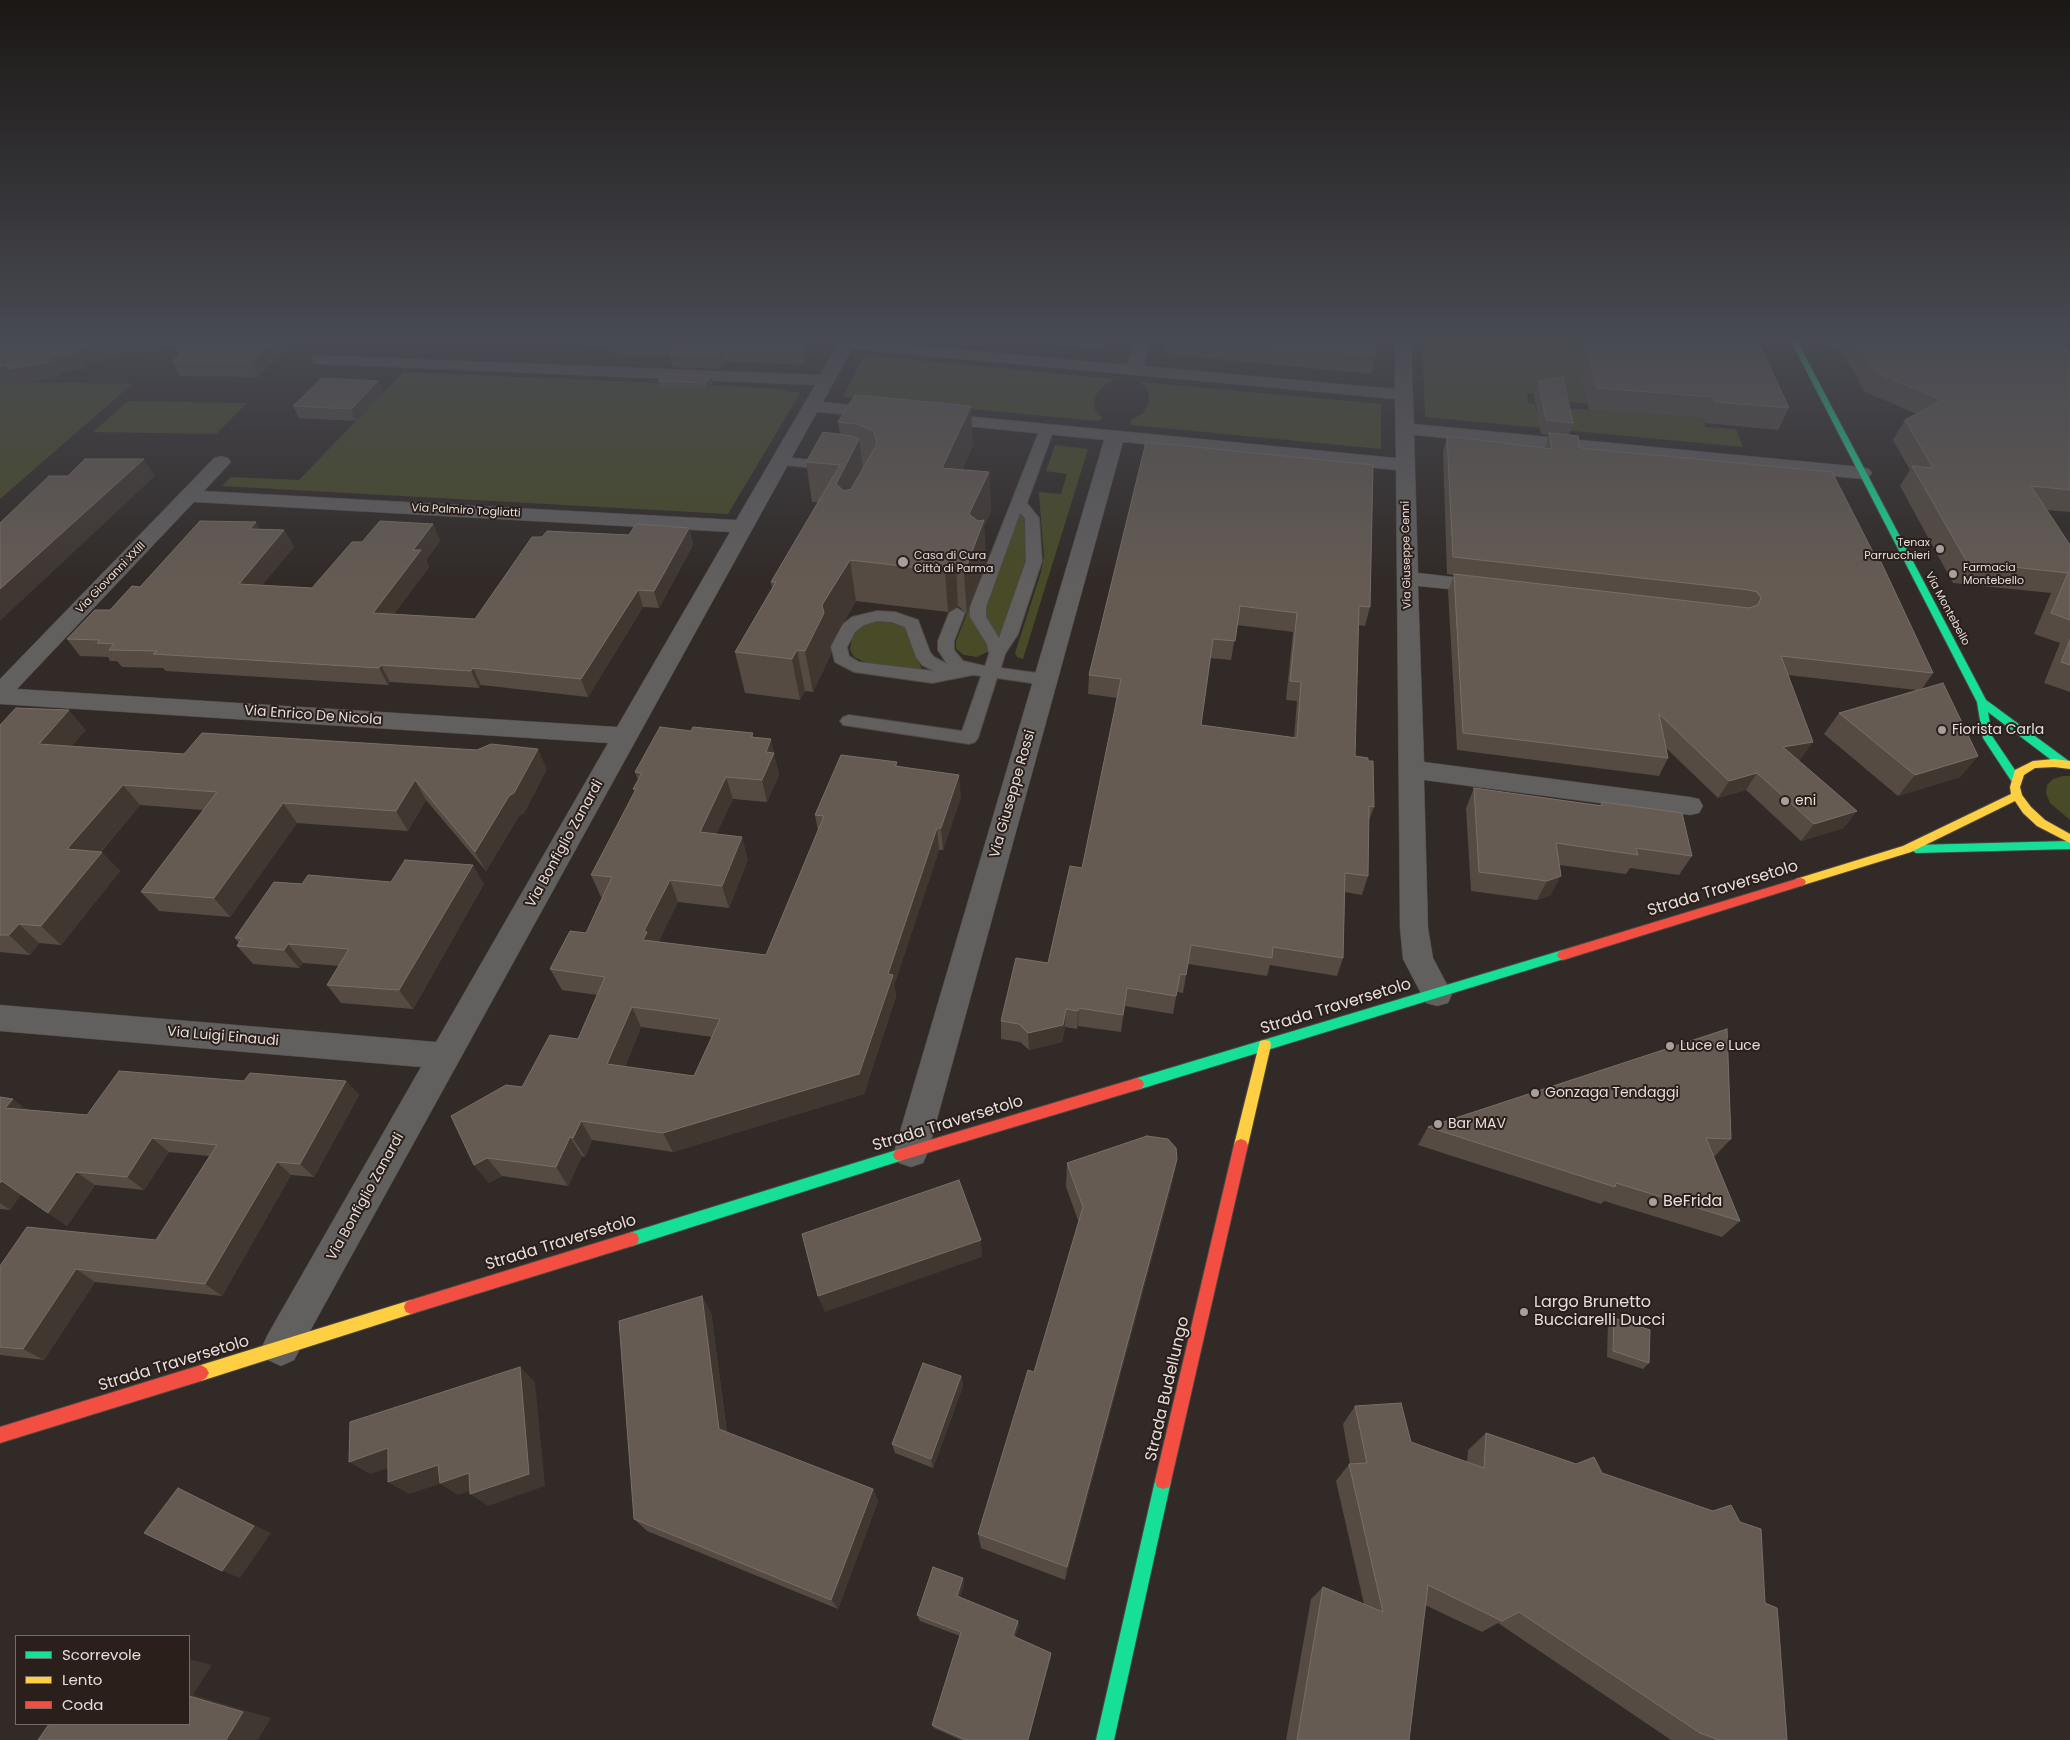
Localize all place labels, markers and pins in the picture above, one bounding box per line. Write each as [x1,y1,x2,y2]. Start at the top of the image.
place label: Tenax Parrucchieri [1864,536,1930,562]
marker: Tenax Parrucchieri [1934,543,1946,555]
place label: Casa di Cura Città di Parma [914,549,993,575]
marker: Casa di Cura Città di Parma [896,555,910,569]
place label: Farmacia Montebello [1963,561,2024,587]
marker: Farmacia Montebello [1947,568,1959,580]
place label: Fiorista Carla [1952,722,2044,738]
marker: Fiorista Carla [1936,724,1948,736]
place label: eni [1795,793,1816,809]
marker: eni [1779,795,1791,807]
place label: Luce e Luce [1680,1038,1761,1054]
marker: Luce e Luce [1664,1040,1676,1052]
place label: Gonzaga Tendaggi [1545,1085,1679,1101]
marker: Gonzaga Tendaggi [1529,1087,1541,1099]
place label: Bar MAV [1448,1116,1506,1132]
marker: Bar MAV [1432,1118,1444,1130]
place label: BeFrida [1663,1192,1722,1212]
marker: BeFrida [1647,1196,1659,1208]
place label: Largo Brunetto Bucciarelli Ducci [1534,1293,1665,1331]
marker: Largo Brunetto Bucciarelli Ducci [1518,1306,1530,1318]

